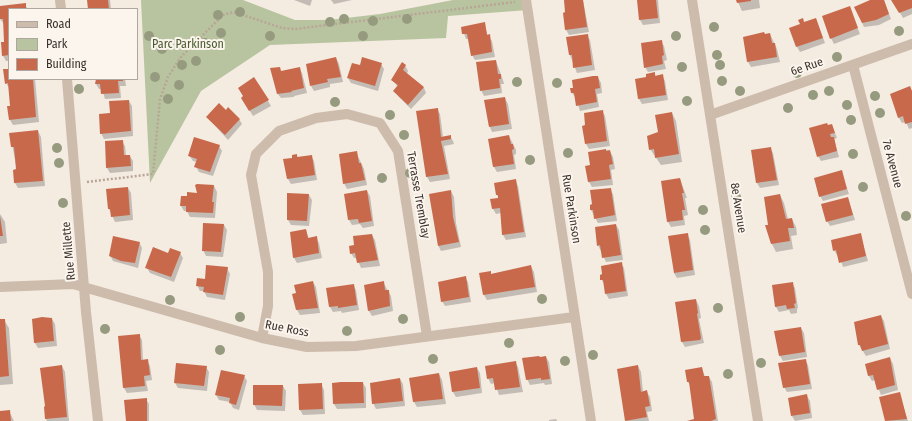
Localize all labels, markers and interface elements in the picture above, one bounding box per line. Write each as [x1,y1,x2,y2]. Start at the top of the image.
legend [8,8,138,80]
text: Road [46,17,71,31]
text: Park [46,37,67,51]
park label: Parc Parkinson [152,38,224,52]
street label: 6e Rue [789,55,825,79]
text: Building [46,57,86,71]
street label: 7e Avenue [879,138,905,190]
street label: Terrasse Tremblay [403,150,433,240]
street label: Rue Parkinson [558,173,584,245]
street label: 8e Avenue [727,182,749,234]
street label: Rue Millette [59,221,79,281]
street label: Rue Ross [264,318,310,340]

